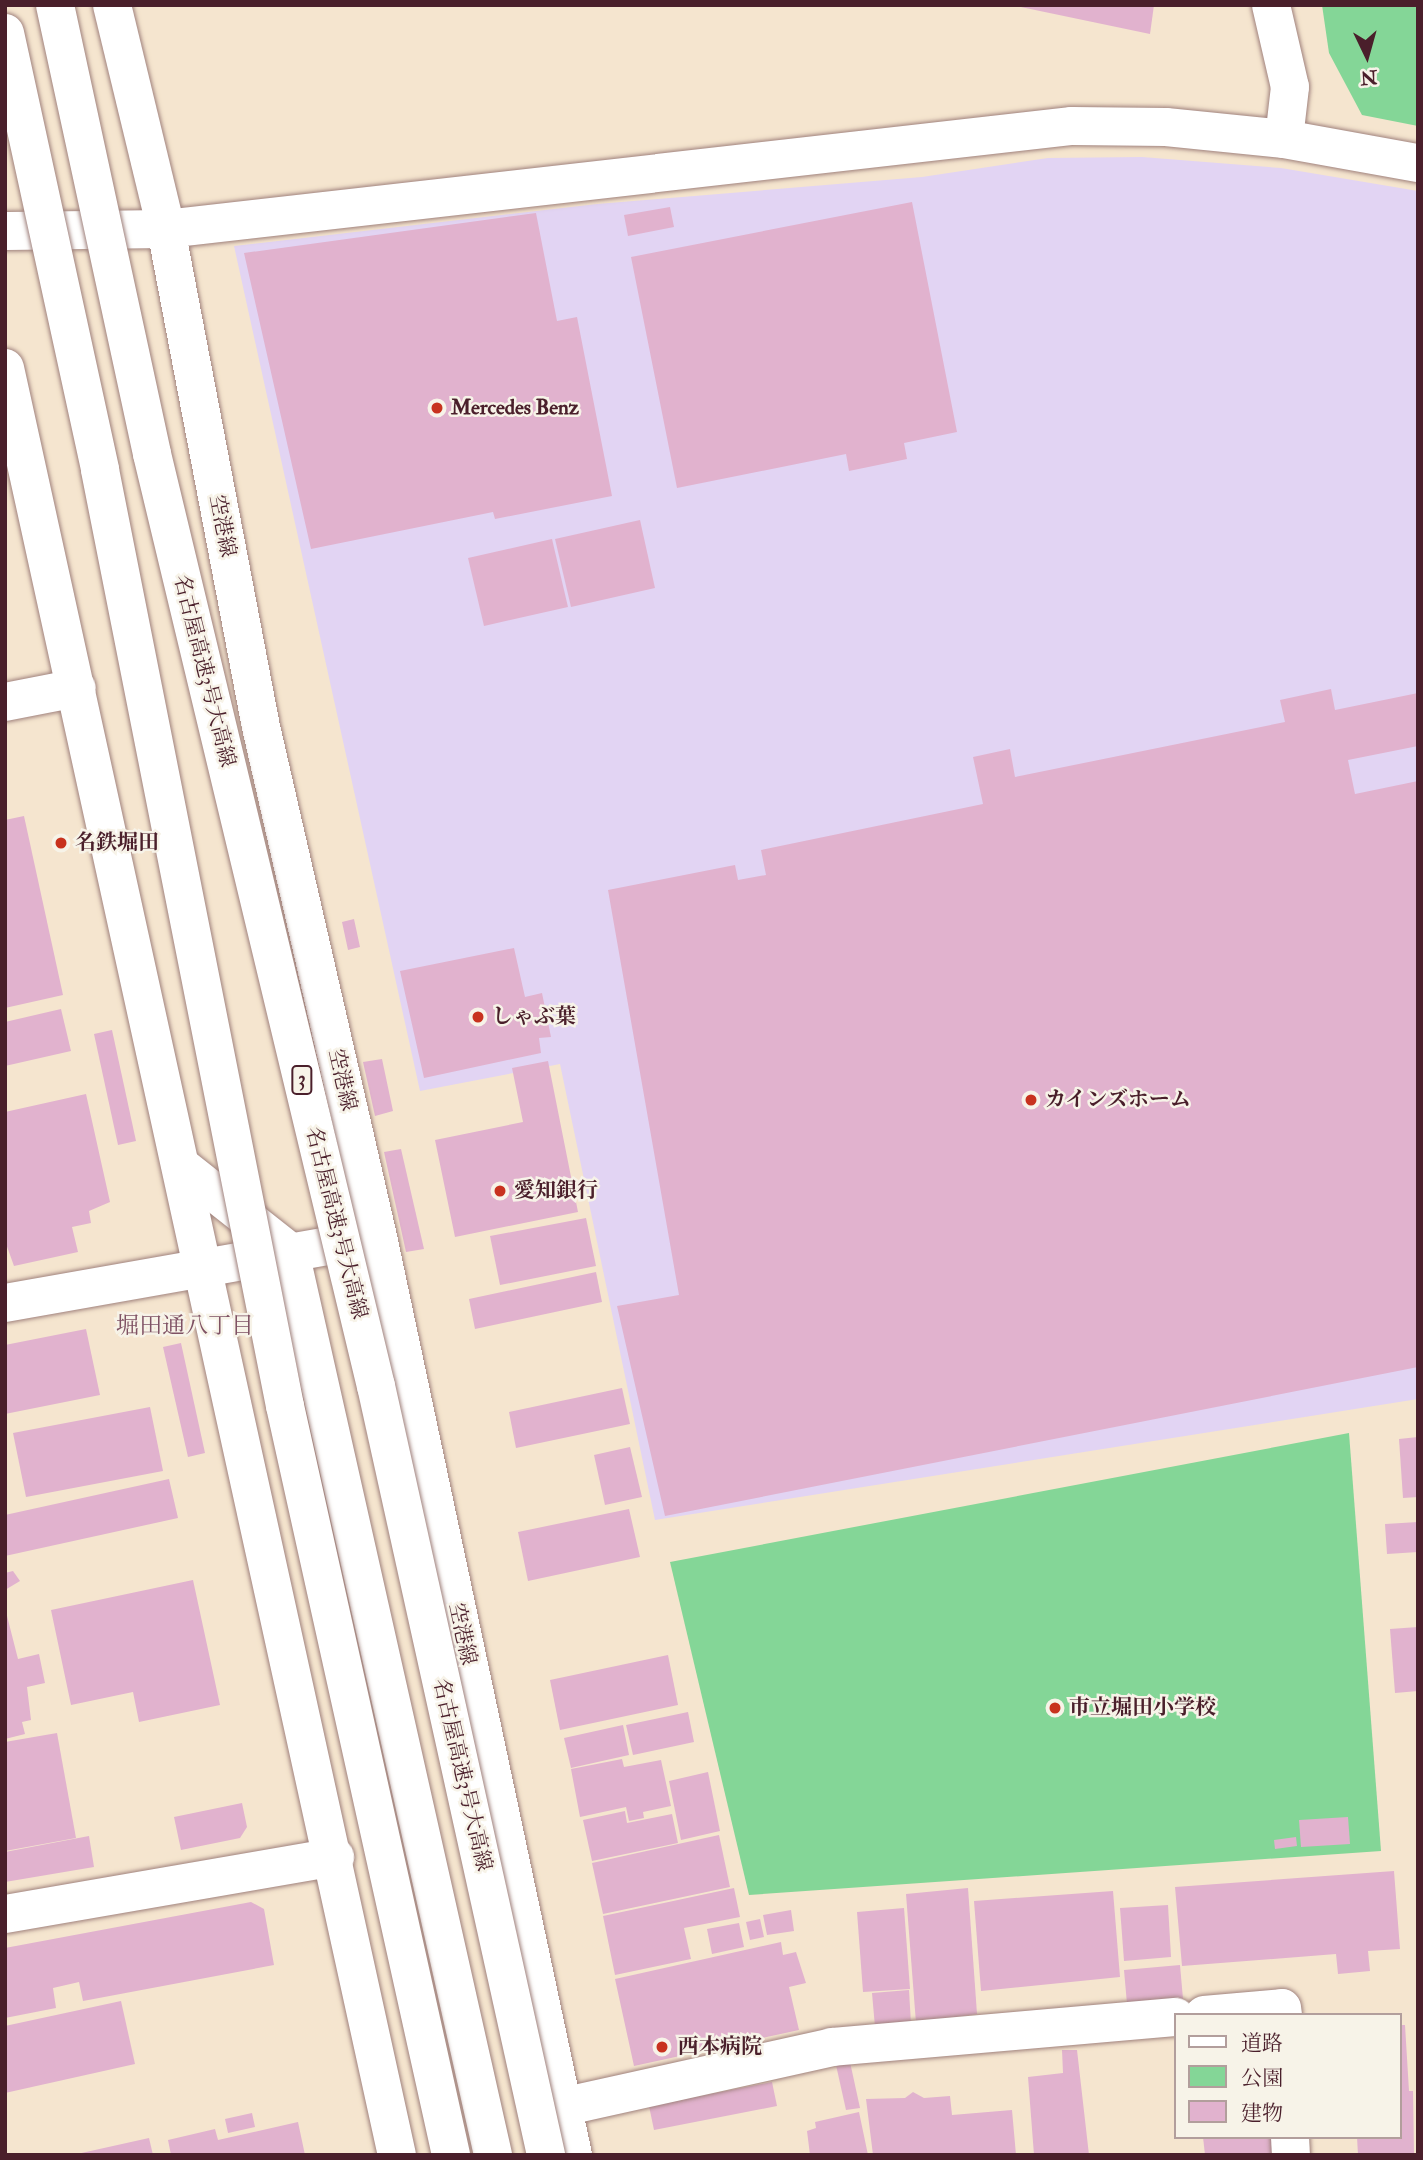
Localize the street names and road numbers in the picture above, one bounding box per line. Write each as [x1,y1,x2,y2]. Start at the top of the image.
street label: 空港線 [204,493,240,559]
street label: 名古屋高速3号大高線 [168,572,240,770]
street label: 空港線 [323,1046,361,1114]
road number: 3 [290,1064,314,1096]
street label: 名古屋高速3号大高線 [300,1124,372,1322]
street label: 空港線 [443,1601,481,1667]
street label: 名古屋高速3号大高線 [428,1676,496,1874]

